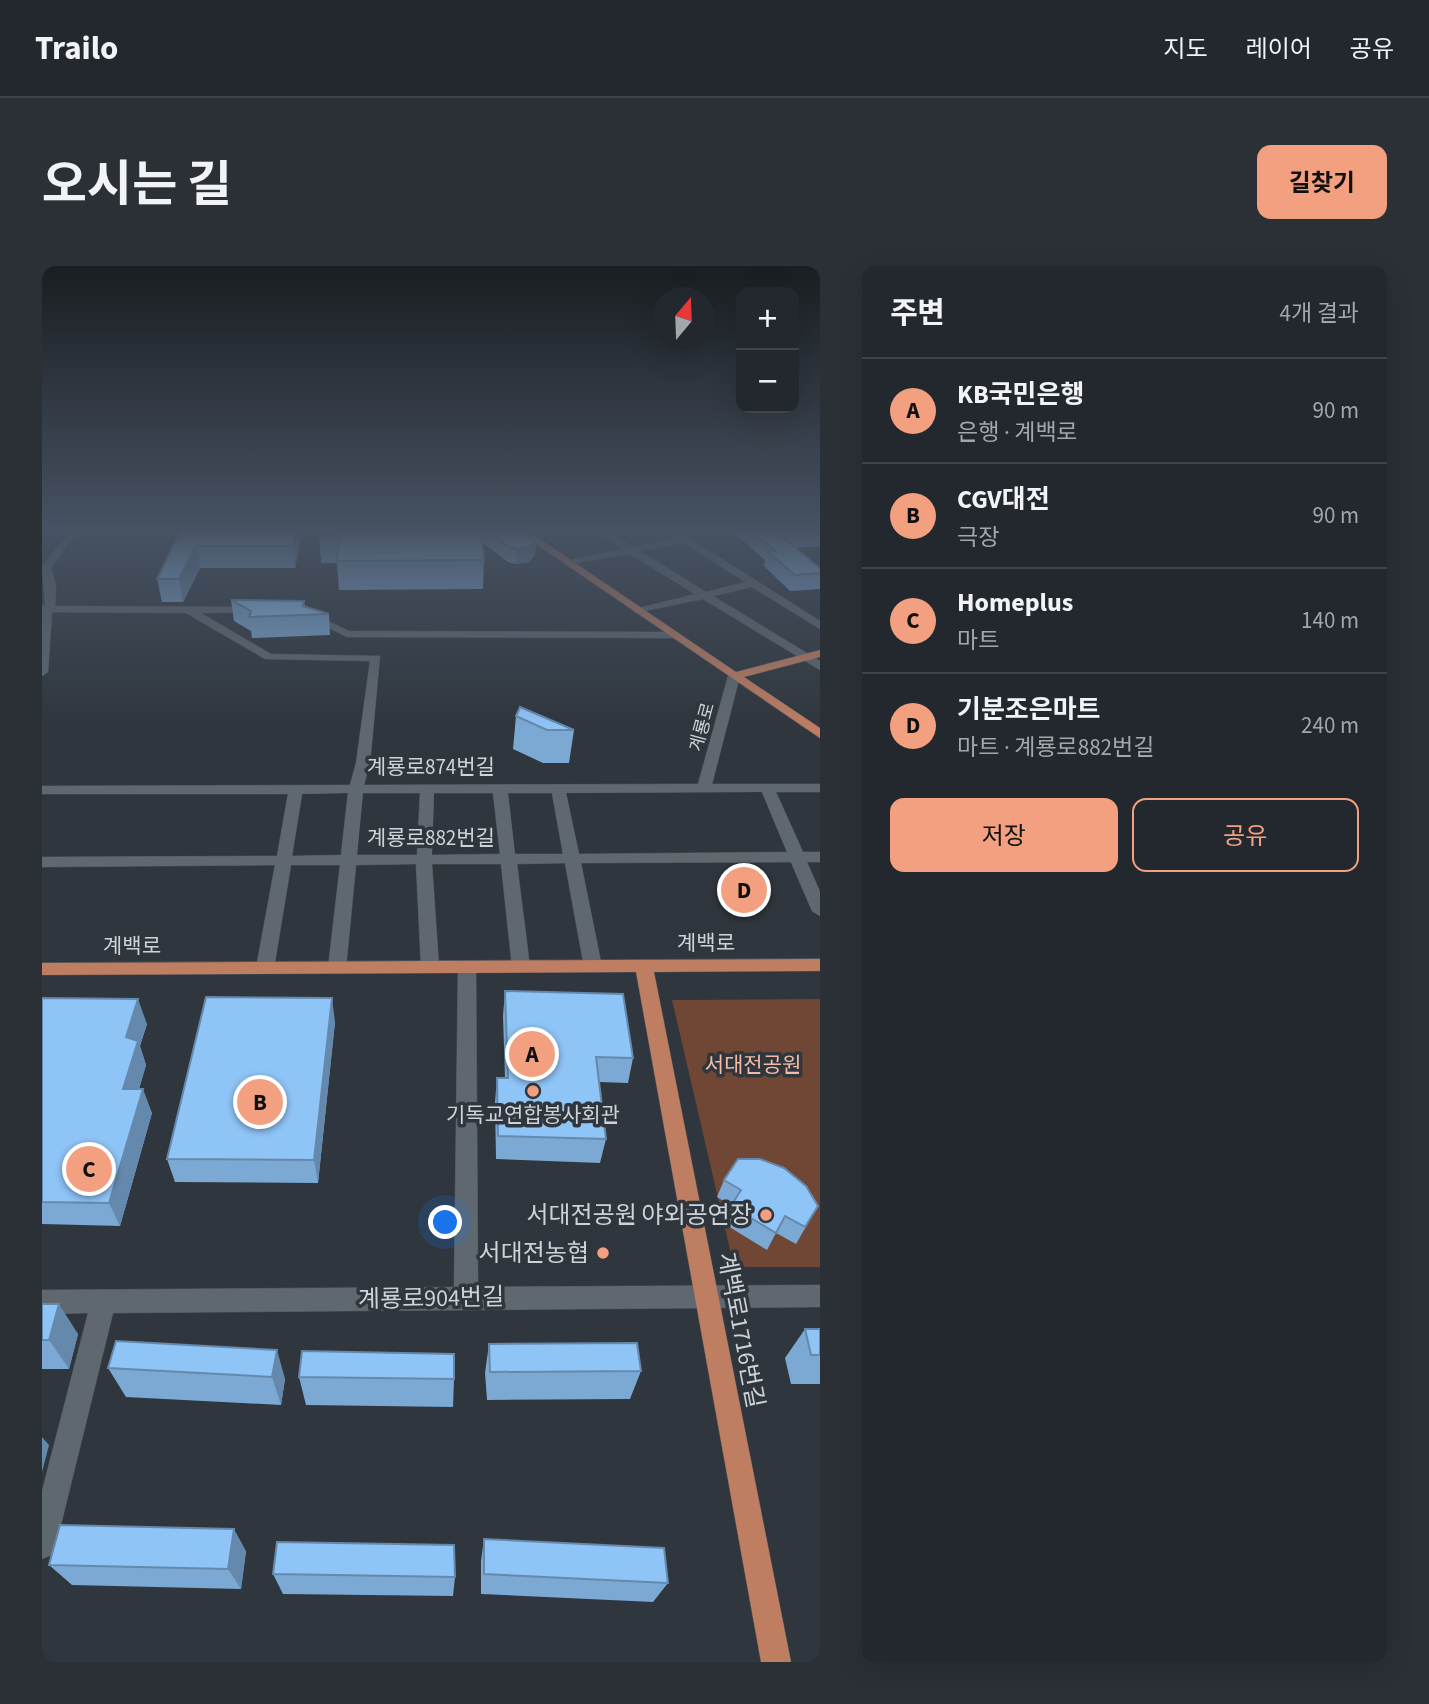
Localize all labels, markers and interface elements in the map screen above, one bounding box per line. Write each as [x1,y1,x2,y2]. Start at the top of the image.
text: Trailo [35,25,118,72]
text: 지도 [1163,32,1208,67]
text: 레이어 [1246,32,1312,67]
text: 공유 [1350,32,1394,67]
button: 길찾기 [1257,145,1387,219]
text: 오시는 길 [42,151,232,221]
north arrow [652,287,715,350]
map controls [736,287,799,413]
button: + [736,287,799,350]
text: 주변 [890,292,945,335]
text: 4개 결과 [1279,297,1359,330]
button: − [736,350,799,413]
text: KB국민은행 [957,376,1084,413]
text: A [906,394,920,427]
text: 90 m [1312,394,1359,427]
text: 은행 · 계백로 [957,416,1078,449]
text: CGV대전 [957,481,1050,518]
text: B [906,499,920,532]
text: 90 m [1312,499,1359,532]
text: 극장 [957,521,999,554]
text: Homeplus [957,584,1073,621]
text: C [906,604,920,637]
text: 140 m [1301,604,1359,637]
text: 마트 [957,624,999,657]
text: 기분조은마트 [957,691,1101,728]
street label: 계룡로 [684,700,721,754]
text: D [906,709,920,742]
text: 240 m [1301,709,1359,742]
text: 마트 · 계룡로882번길 [957,731,1154,764]
street label: 계룡로874번길 [367,752,495,782]
button: 저장 [890,798,1118,872]
button: 공유 [1132,798,1359,872]
street label: 계룡로882번길 [367,823,495,853]
pin: D [721,864,767,916]
street label: 계백로 [677,928,735,958]
street label: 계백로 [103,931,161,961]
pin: A [509,1028,555,1080]
park label: 서대전공원 [705,1050,801,1080]
pin: B [237,1076,283,1128]
marker: 기독교연합봉사회관 [525,1083,541,1099]
place label: 기독교연합봉사회관 [446,1100,620,1130]
pin: C [66,1143,112,1195]
place label: 서대전공원 야외공연장 [526,1198,752,1233]
your location [428,1205,462,1239]
marker: 서대전공원 야외공연장 [758,1207,774,1223]
place label: 서대전농협 [479,1236,589,1271]
marker: 서대전농협 [595,1245,611,1261]
street label: 계백로1716번길 [708,1249,773,1411]
street label: 계룡로904번길 [358,1280,504,1317]

